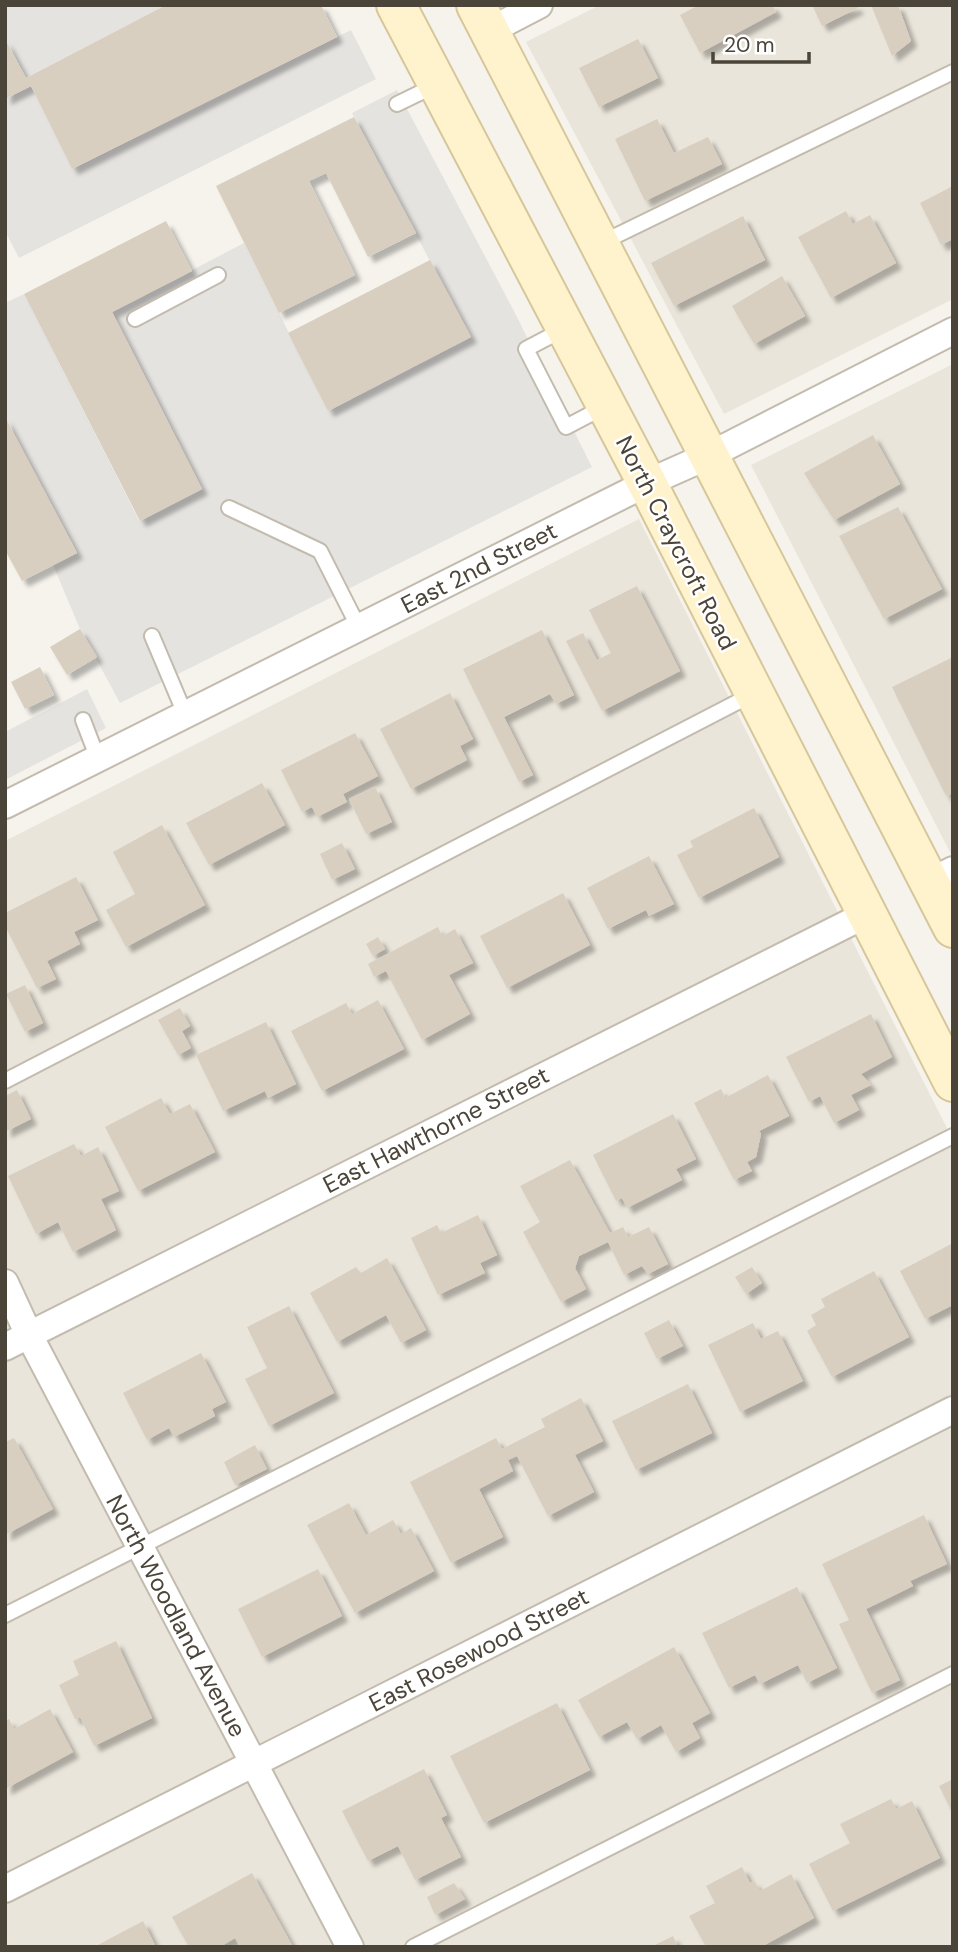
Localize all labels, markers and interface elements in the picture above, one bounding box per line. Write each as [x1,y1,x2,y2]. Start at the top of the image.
scale bar [713,21,809,65]
text: 20 m [724,31,775,59]
street label: North Craycroft Road [609,430,744,655]
street label: East 2nd Street [396,515,562,620]
street label: East Hawthorne Street [318,1059,554,1200]
street label: North Woodland Avenue [99,1489,254,1742]
street label: East Rosewood Street [364,1581,594,1718]

